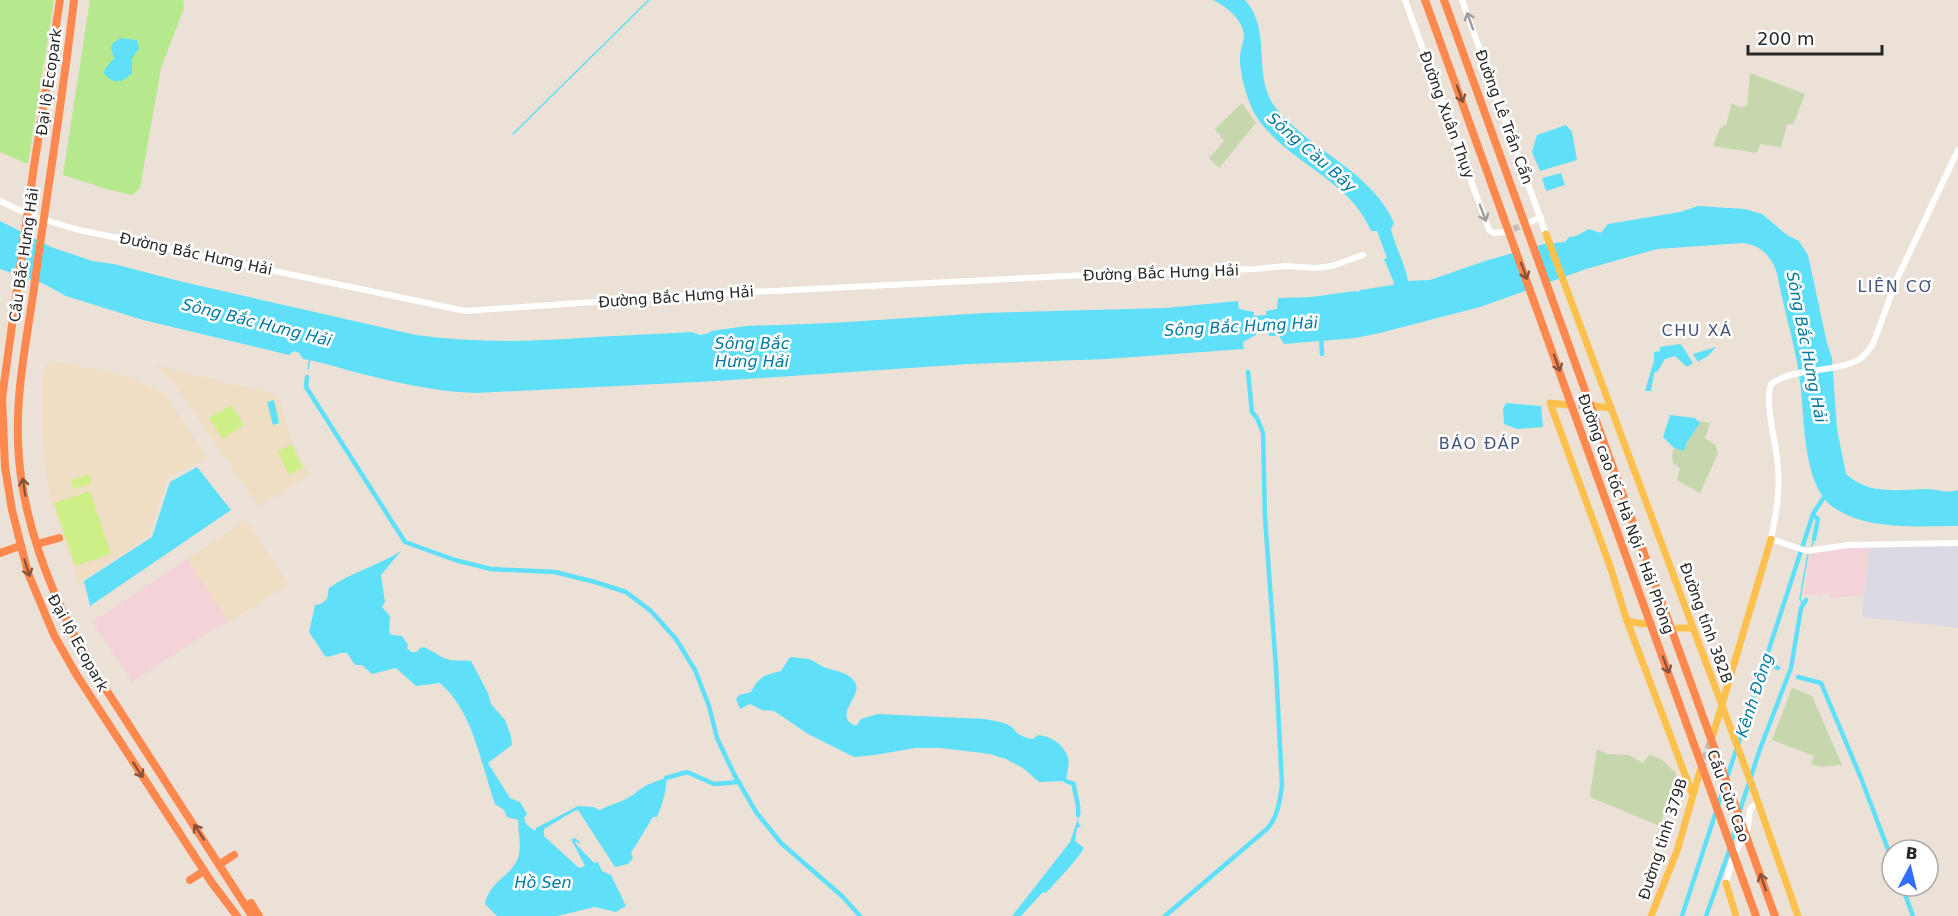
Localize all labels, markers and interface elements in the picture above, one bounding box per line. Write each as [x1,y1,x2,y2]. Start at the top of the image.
one-way arrow [1463,12,1474,31]
scale bar [1748,18,1882,56]
street label: Đại lộ Ecopark [33,27,65,137]
text: 200 m [1757,28,1815,49]
street label: Đường Lê Trần Cẩn [1471,47,1537,187]
street label: Đường Xuân Thụy [1416,49,1478,181]
one-way arrow [1455,85,1466,103]
water label: Sông Cầu Bây [1263,109,1360,197]
street label: Cầu Bắc Hưng Hải [6,187,42,323]
one-way arrow [1478,203,1489,222]
street label: Đường Bắc Hưng Hải [118,229,274,279]
street label: Đường Bắc Hưng Hải [1083,261,1239,285]
one-way arrow [1519,261,1530,280]
water label: Sông Bắc Hưng Hải [1783,270,1831,425]
district label: LIÊN CƠ [1857,277,1935,296]
street label: Đường Bắc Hưng Hải [598,283,754,311]
water label: Sông Bắc Hưng Hải [180,295,334,350]
water label: Sông Bắc Hưng Hải [1164,313,1319,340]
district label: CHU XÁ [1662,321,1732,340]
water label: Sông Bắc Hưng Hải [715,334,790,371]
one-way arrow [1552,353,1563,372]
street label: Đường cao tốc Hà Nội - Hải Phòng [1574,391,1678,637]
district label: BÁO ĐÁP [1439,434,1521,453]
one-way arrow [18,478,29,497]
one-way arrow [22,558,33,577]
street label: Đường tỉnh 382B [1676,560,1736,686]
street label: Đại lộ Ecopark [44,591,112,695]
water label: Kênh Đông [1732,651,1777,740]
one-way arrow [1662,655,1673,674]
street label: Cầu Cửu Cao [1703,747,1753,845]
one-way arrow [132,762,145,779]
street label: Đường tỉnh 379B [1635,776,1691,902]
one-way arrow [192,823,205,840]
north arrow [1880,838,1940,898]
text: B [1905,843,1919,864]
water label: Hồ Sen [514,873,572,892]
one-way arrow [1757,873,1768,892]

